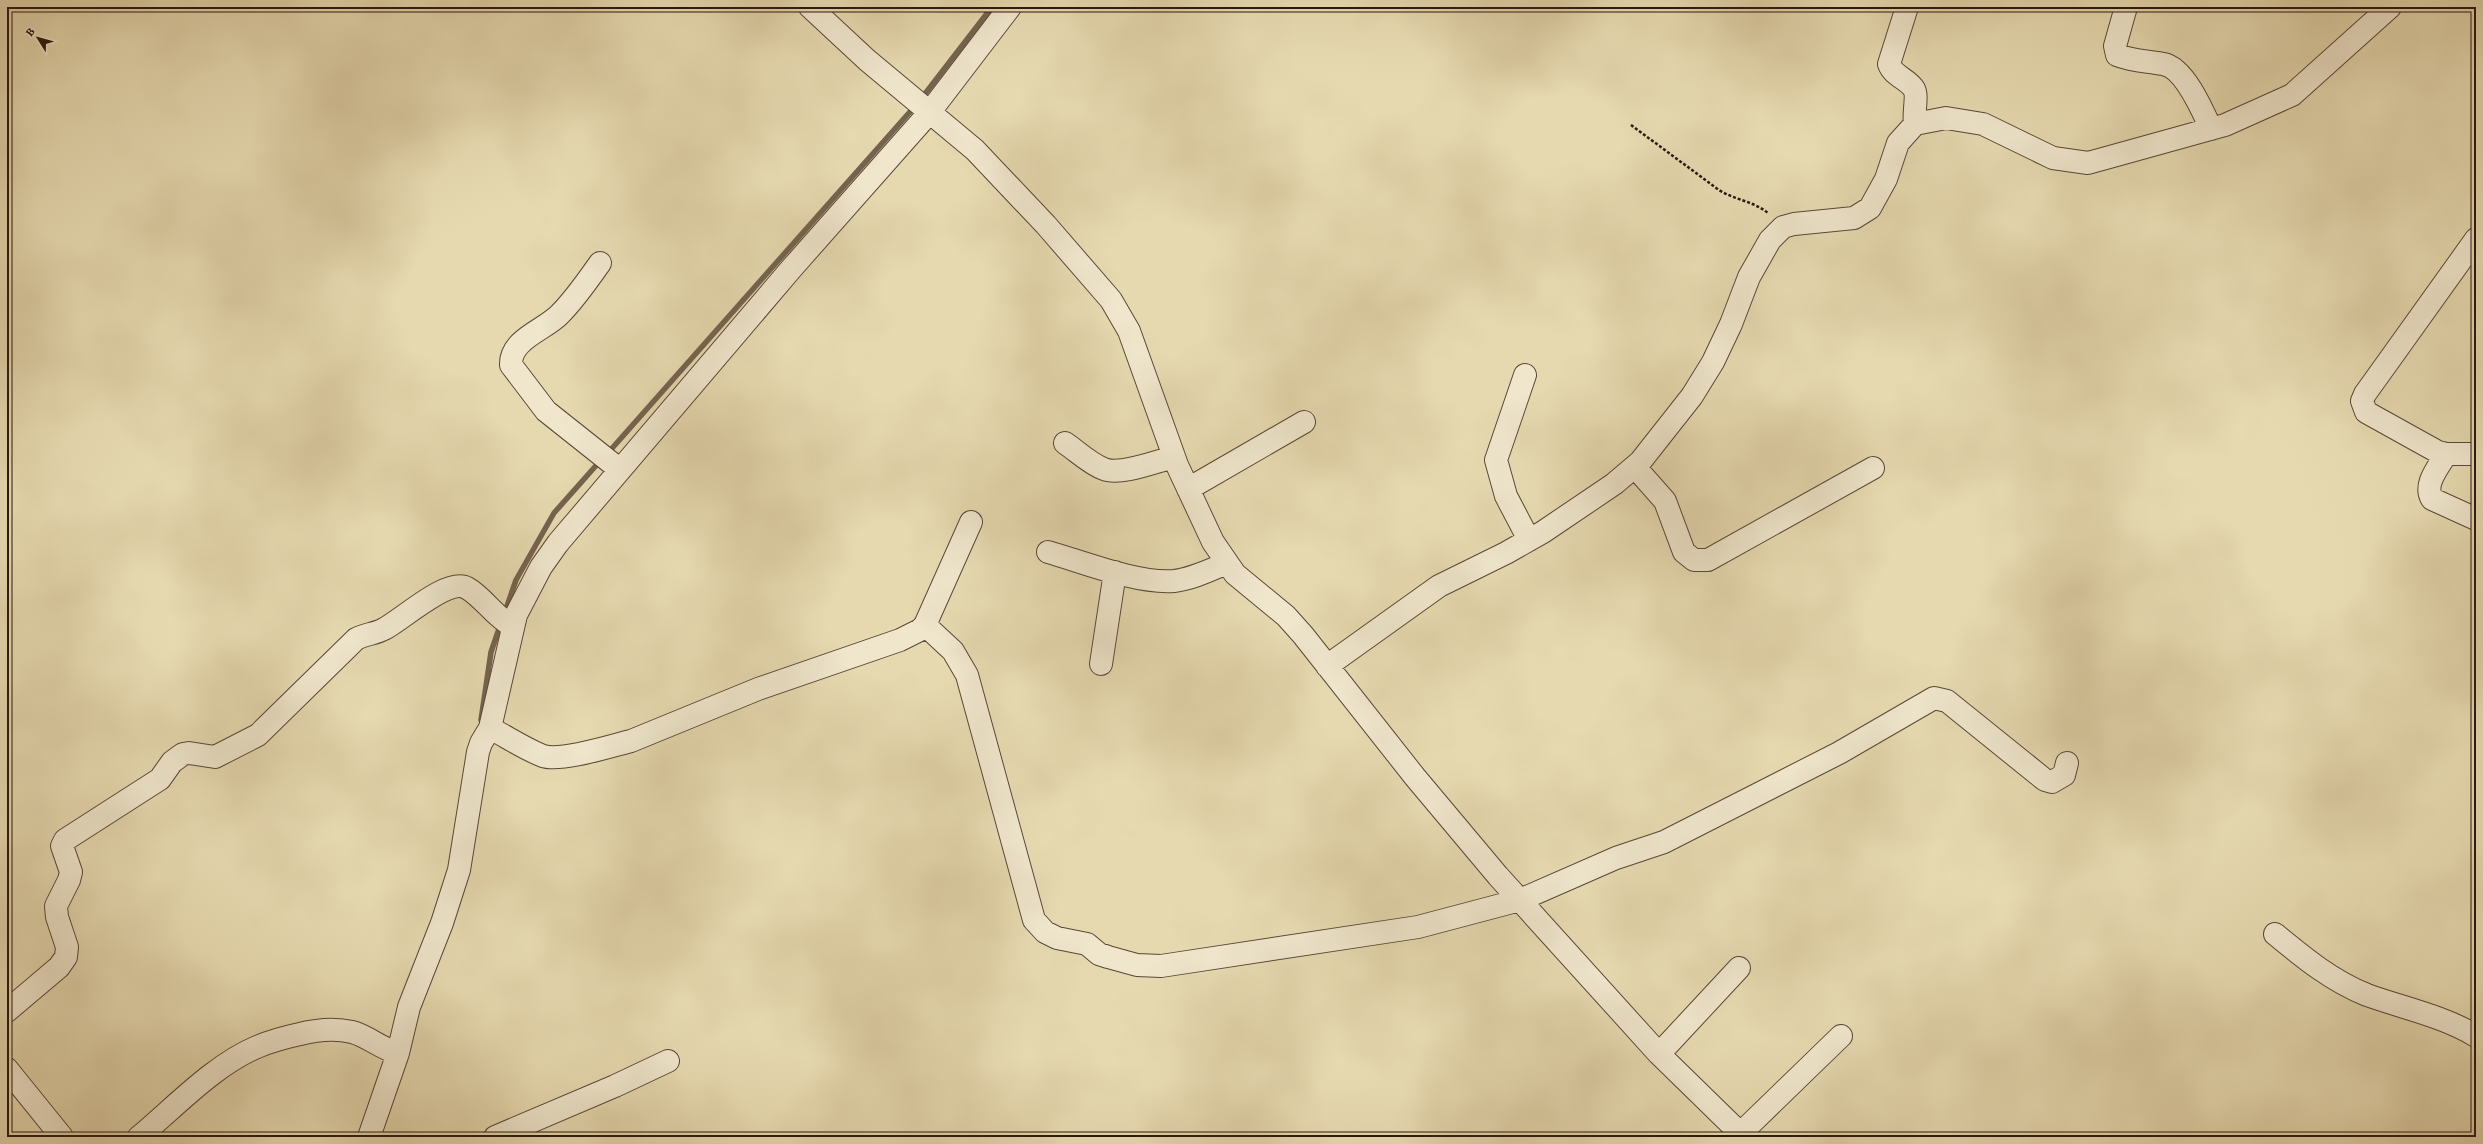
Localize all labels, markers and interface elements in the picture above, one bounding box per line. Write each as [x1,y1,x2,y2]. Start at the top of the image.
north arrow [18,18,58,58]
text: B [23,25,39,40]

